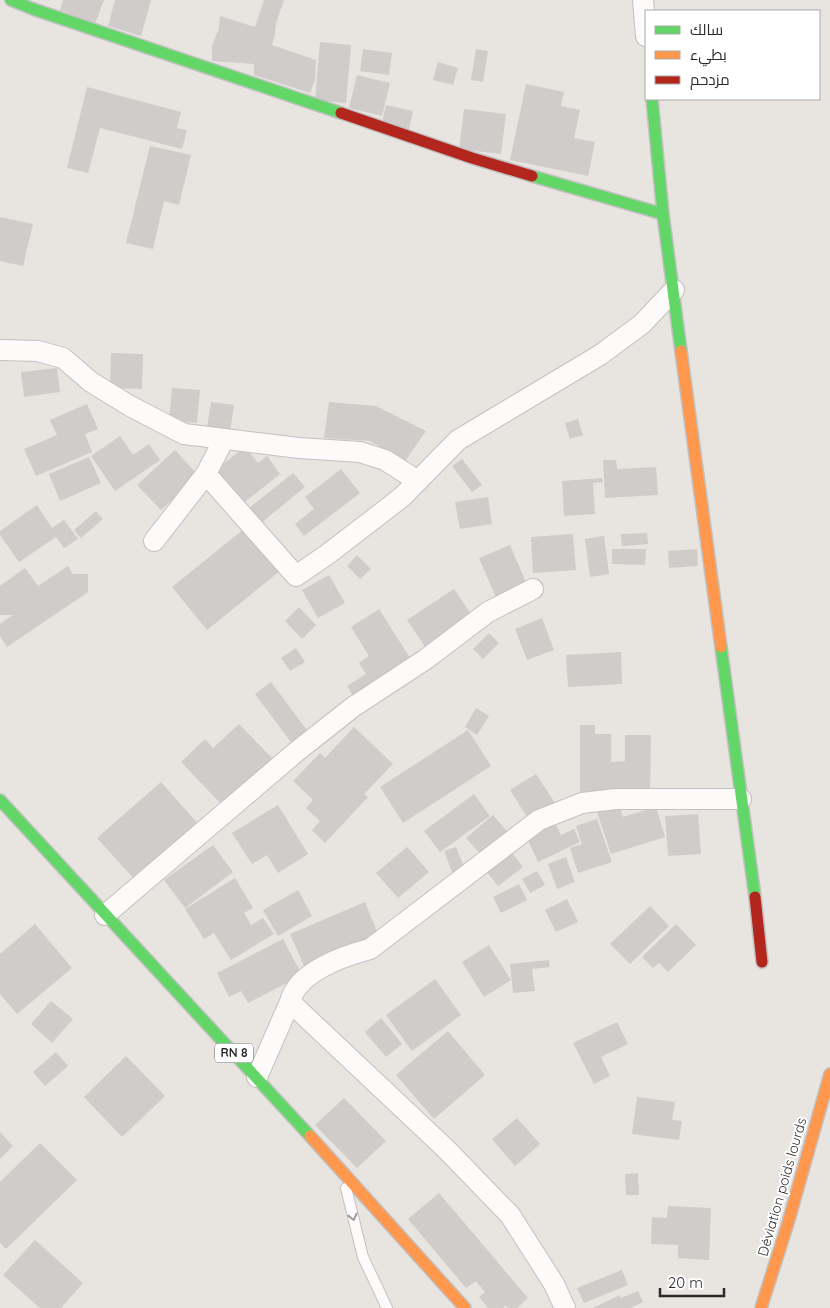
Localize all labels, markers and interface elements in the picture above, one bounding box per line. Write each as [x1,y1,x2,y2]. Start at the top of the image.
legend [645,10,820,100]
text: سالك [690,20,723,39]
text: بطيء [690,45,727,67]
text: مزدحم [690,70,730,90]
road number: RN 8 [215,1044,253,1062]
street label: Déviation poids lourds [754,1116,810,1258]
one-way arrow [347,1213,358,1222]
scale bar [660,1266,724,1298]
text: 20 m [668,1273,703,1292]

